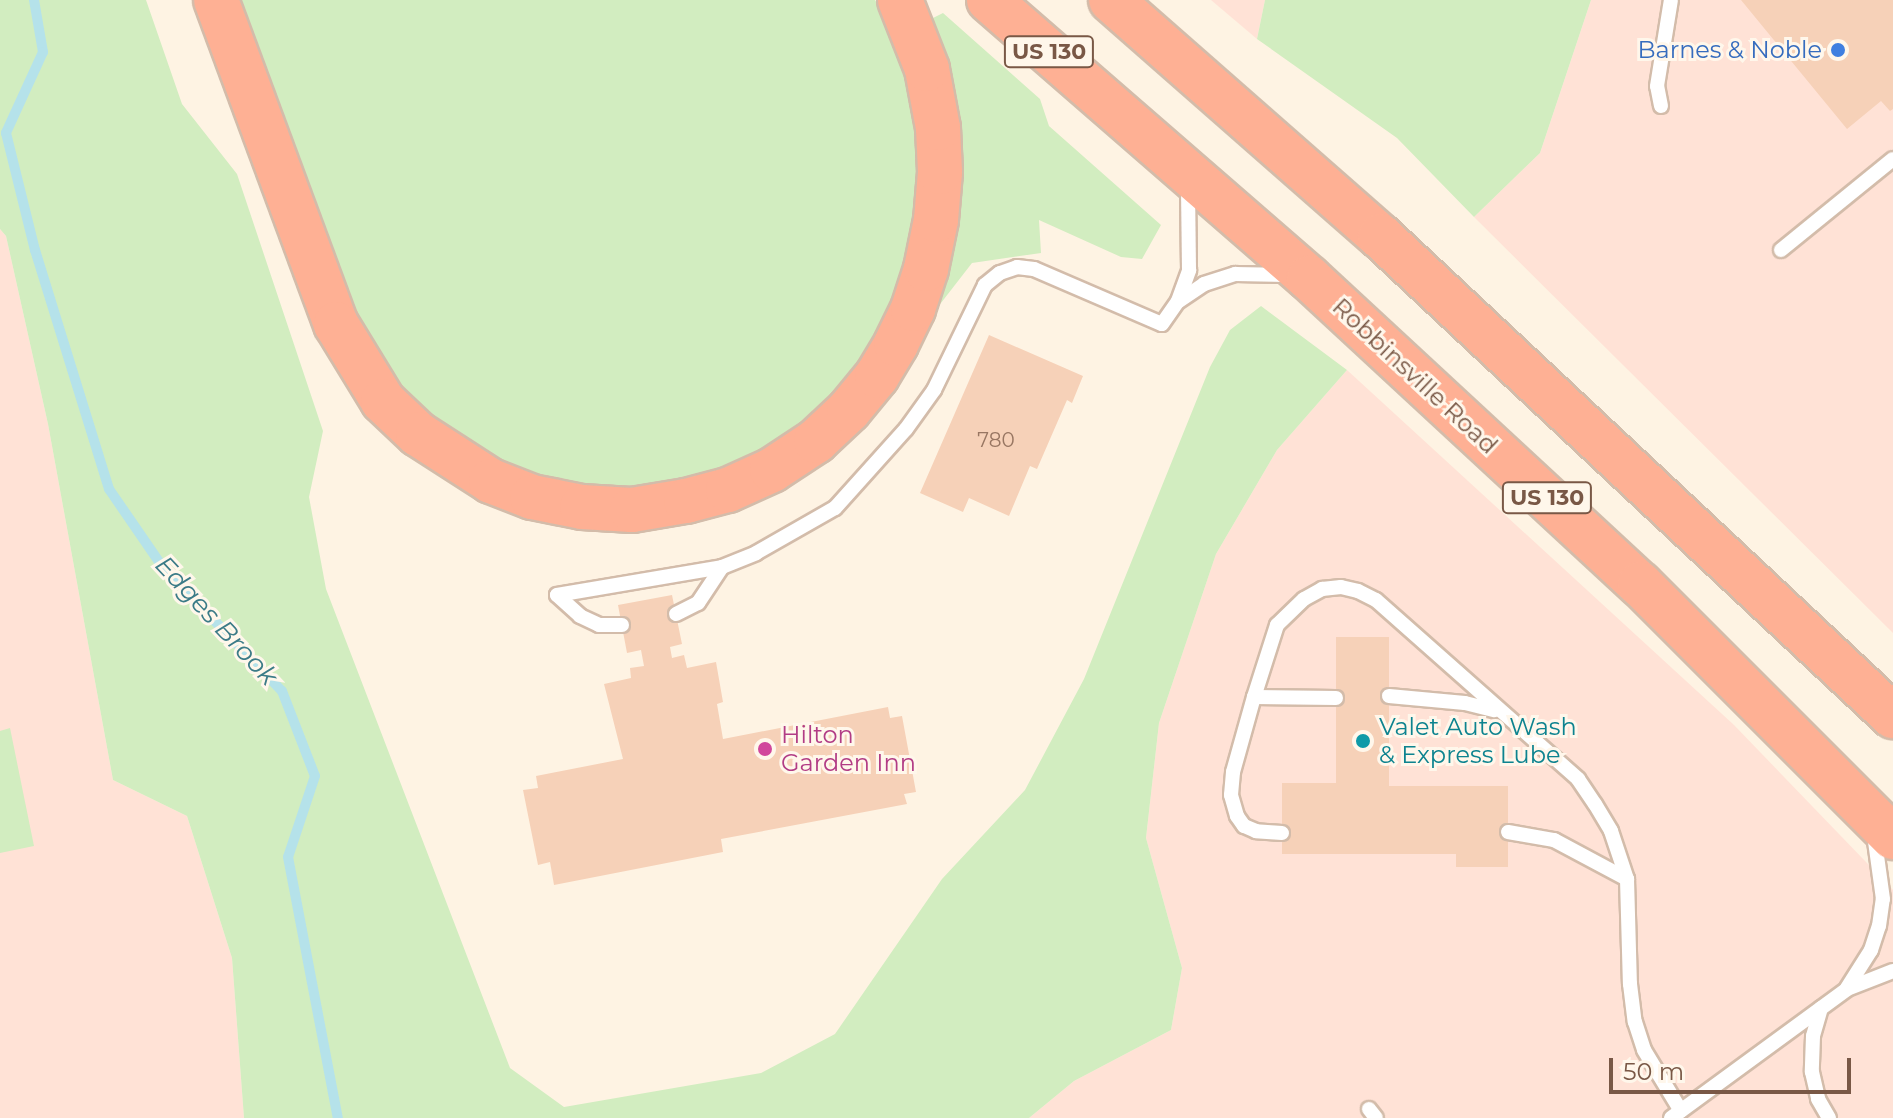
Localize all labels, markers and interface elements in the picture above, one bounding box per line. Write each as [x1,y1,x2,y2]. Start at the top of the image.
road number: US 130 [1003,34,1095,70]
place label: Barnes & Noble [1637,36,1822,64]
marker: Barnes & Noble [1829,41,1847,59]
street label: Robbinsville Road [1327,292,1503,460]
house number: 780 [977,428,1015,452]
road number: US 130 [1501,480,1593,516]
water label: Edges Brook [148,550,284,692]
place label: Valet Auto Wash & Express Lube [1379,713,1577,769]
place label: Hilton Garden Inn [781,721,916,777]
marker: Valet Auto Wash & Express Lube [1354,732,1372,750]
marker: Hilton Garden Inn [756,740,774,758]
scale bar [1613,1042,1855,1092]
text: 50 m [1623,1057,1684,1086]

